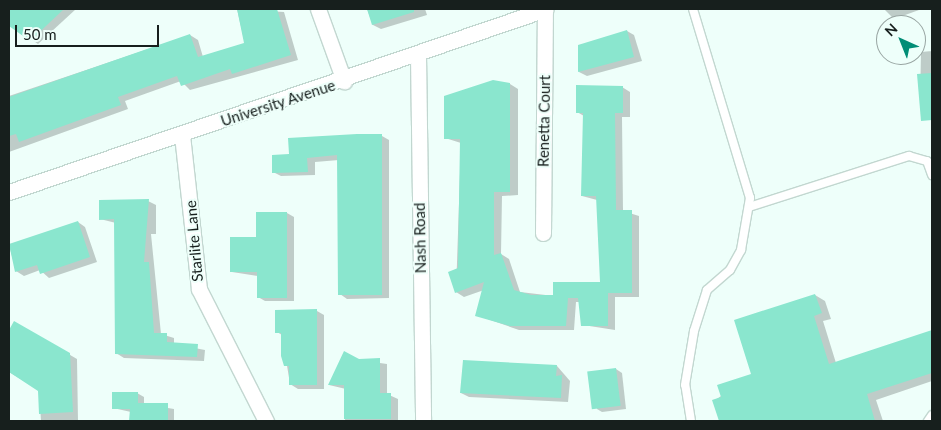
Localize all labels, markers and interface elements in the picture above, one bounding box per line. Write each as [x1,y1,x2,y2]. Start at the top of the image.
scale bar [18,15,161,47]
north arrow [876,15,926,65]
text: N [881,20,901,39]
text: 50 m [23,25,57,43]
street label: Renetta Court [534,75,554,167]
street label: University Avenue [218,76,338,130]
street label: Starlite Lane [181,199,207,283]
street label: Nash Road [410,203,430,273]

